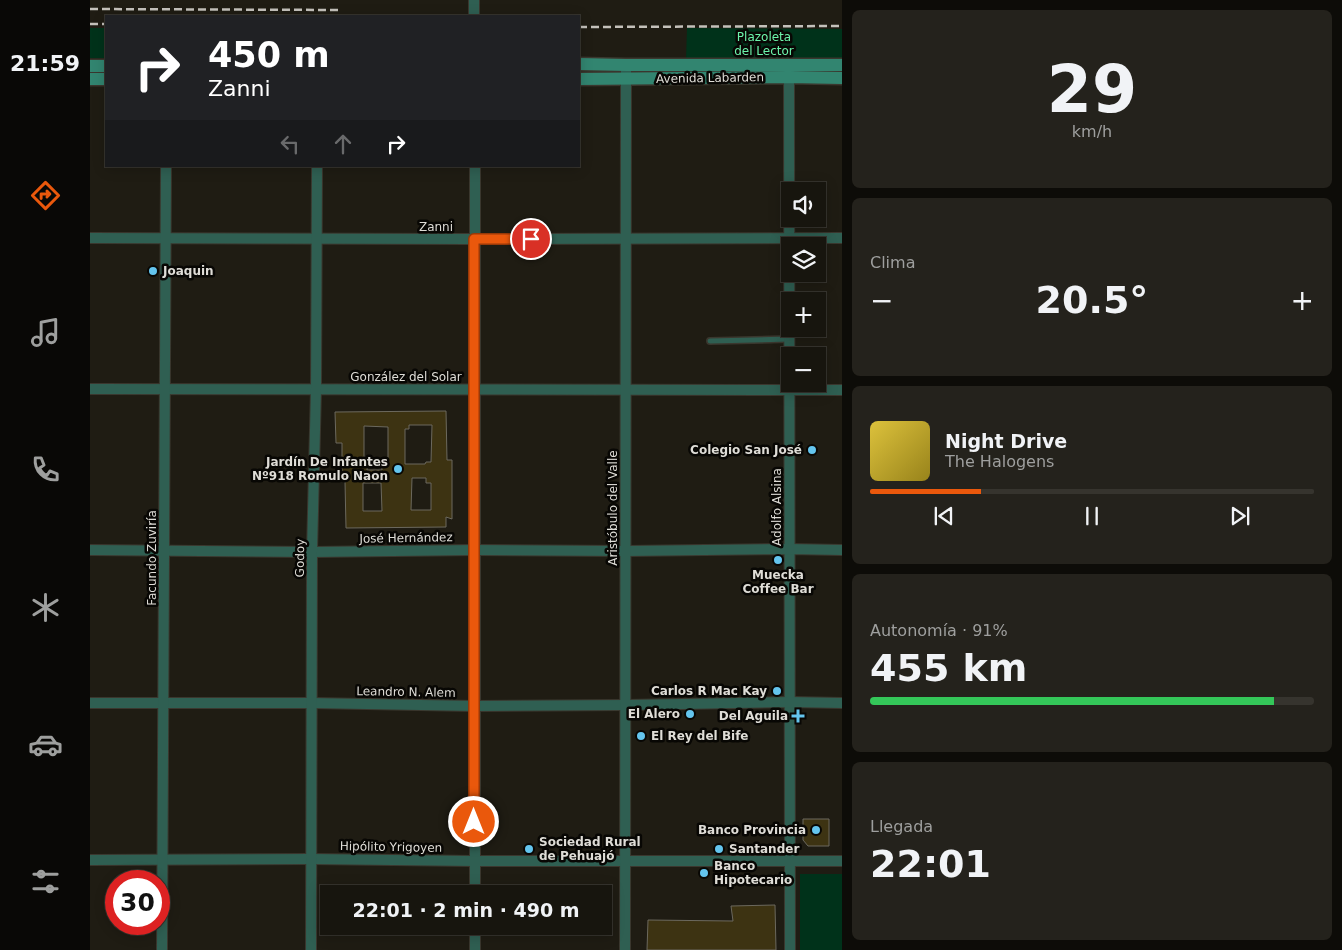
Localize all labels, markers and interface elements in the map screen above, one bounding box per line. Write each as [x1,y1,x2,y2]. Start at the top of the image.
park label: Plazoleta del Lector [734,30,794,58]
icon: right [125,35,190,100]
text: 450 m [208,35,330,75]
text: 21:59 [10,51,80,76]
text: 29 [1047,52,1137,127]
street label: Avenida Labarden [656,70,764,86]
text: Zanni [208,76,271,101]
text: km/h [1072,122,1112,141]
icon: left [276,130,304,158]
icon: ahead [329,130,357,158]
icon: right [382,130,410,158]
icon: directions [28,178,63,213]
map controls [781,182,826,392]
button: sound [781,182,826,227]
pin [510,218,552,260]
street label: Zanni [419,220,453,234]
icon: arrive [517,225,545,253]
button: layers [781,237,826,282]
text: Clima [870,253,915,272]
place label: Joaquin [162,264,214,278]
marker: Joaquin [147,265,159,277]
text: 20.5° [1036,278,1148,322]
text: − [870,284,893,317]
text: + [1291,284,1314,317]
button: + [781,292,826,337]
icon: music [28,315,63,350]
button: − [781,347,826,392]
street label: González del Solar [350,370,462,384]
text: Night Drive [945,430,1067,452]
place label: Colegio San José [690,443,802,457]
marker: Colegio San José [806,444,818,456]
street label: Aristóbulo del Valle [606,450,620,566]
icon: phone [28,452,63,487]
text: The Halogens [945,452,1054,471]
place label: Jardín De Infantes Nº918 Romulo Naon [252,455,388,483]
marker: Jardín De Infantes Nº918 Romulo Naon [392,463,404,475]
street label: Adolfo Alsina [770,468,784,546]
icon: previous [930,502,958,530]
icon: pause [1078,502,1106,530]
icon: next [1226,502,1254,530]
street label: Facundo Zuviría [145,510,159,606]
street label: José Hernández [358,530,453,546]
street label: Godoy [293,539,307,577]
marker: Muecka Coffee Bar [772,554,784,566]
place label: Muecka Coffee Bar [742,568,814,596]
icon: climate [28,590,63,625]
text: Autonomía · 91% [870,621,1008,640]
text: 455 km [870,646,1027,690]
street label: Leandro N. Alem [356,684,456,700]
place label: Carlos R Mac Kay [651,684,767,698]
marker: Carlos R Mac Kay [771,685,783,697]
place label: El Alero [628,707,680,721]
marker: El Alero [684,708,696,720]
place label: Del Aguila [719,709,788,723]
marker: Del Aguila [792,710,804,722]
icon: car [28,727,63,762]
place label: El Rey del Bife [651,729,749,743]
marker: El Rey del Bife [635,730,647,742]
position arrow [447,795,499,847]
text: Llegada [870,817,933,836]
place label: Banco Provincia [698,823,806,837]
marker: Banco Provincia [810,824,822,836]
place label: Sociedad Rural de Pehuajó [539,835,641,863]
street label: Hipólito Yrigoyen [340,839,442,855]
place label: Santander [729,842,799,856]
text: 22:01 [870,842,991,886]
marker: Sociedad Rural de Pehuajó [523,843,535,855]
marker: Santander [713,843,725,855]
place label: Banco Hipotecario [714,859,792,887]
icon: filters [28,864,63,899]
marker: Banco Hipotecario [698,867,710,879]
speed limit sign: 30 [105,870,170,935]
text: 22:01 · 2 min · 490 m [352,899,580,921]

